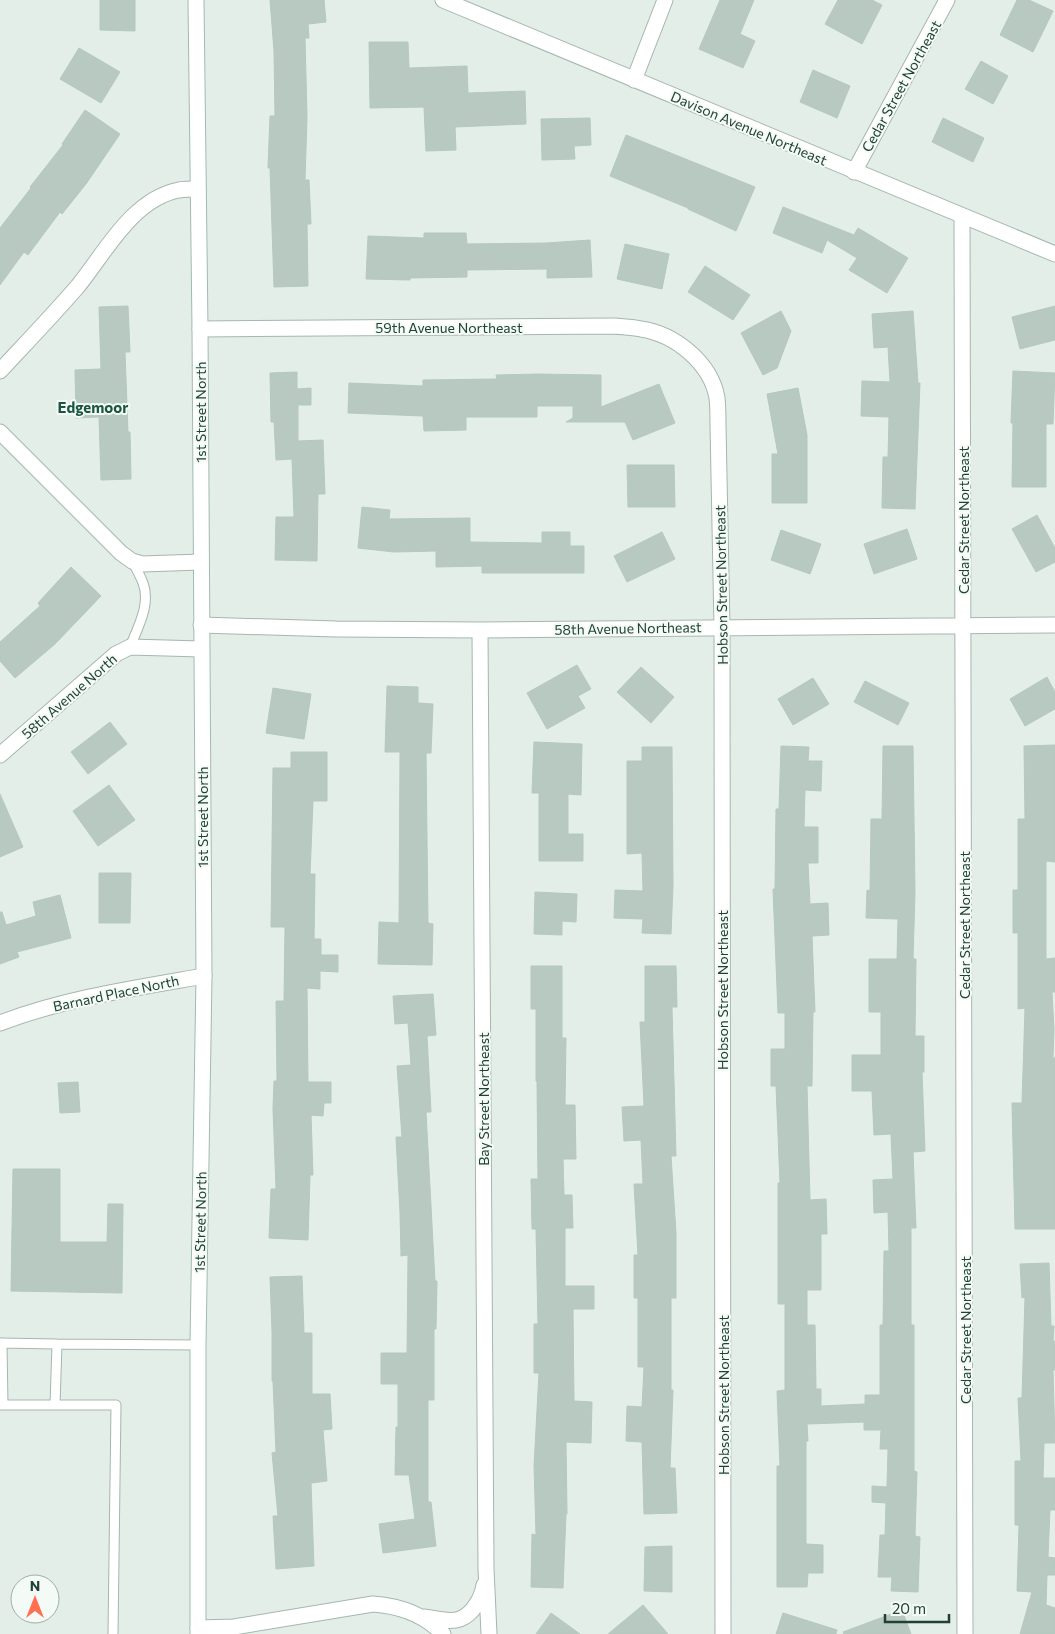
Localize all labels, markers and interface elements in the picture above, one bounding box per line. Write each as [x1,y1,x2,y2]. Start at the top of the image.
street label: Cedar Street Northeast [858,17,944,155]
street label: Davison Avenue Northeast [668,87,830,169]
street label: 59th Avenue Northeast [375,319,523,336]
street label: 1st Street North [192,361,209,463]
district label: Edgemoor [58,398,128,416]
street label: Cedar Street Northeast [955,446,972,594]
street label: Hobson Street Northeast [711,505,731,665]
street label: 58th Avenue Northeast [554,618,702,638]
street label: 58th Avenue North [18,650,120,742]
street label: 1st Street North [194,766,211,868]
street label: Cedar Street Northeast [956,851,973,999]
street label: Hobson Street Northeast [714,910,731,1070]
street label: Barnard Place North [51,971,181,1015]
street label: Bay Street Northeast [475,1032,492,1166]
street label: 1st Street North [191,1171,209,1273]
street label: Cedar Street Northeast [957,1256,974,1404]
street label: Hobson Street Northeast [715,1315,732,1475]
north arrow [10,1574,60,1624]
text: N [30,1577,40,1594]
scale bar [885,1592,949,1624]
text: 20 m [892,1599,926,1617]

